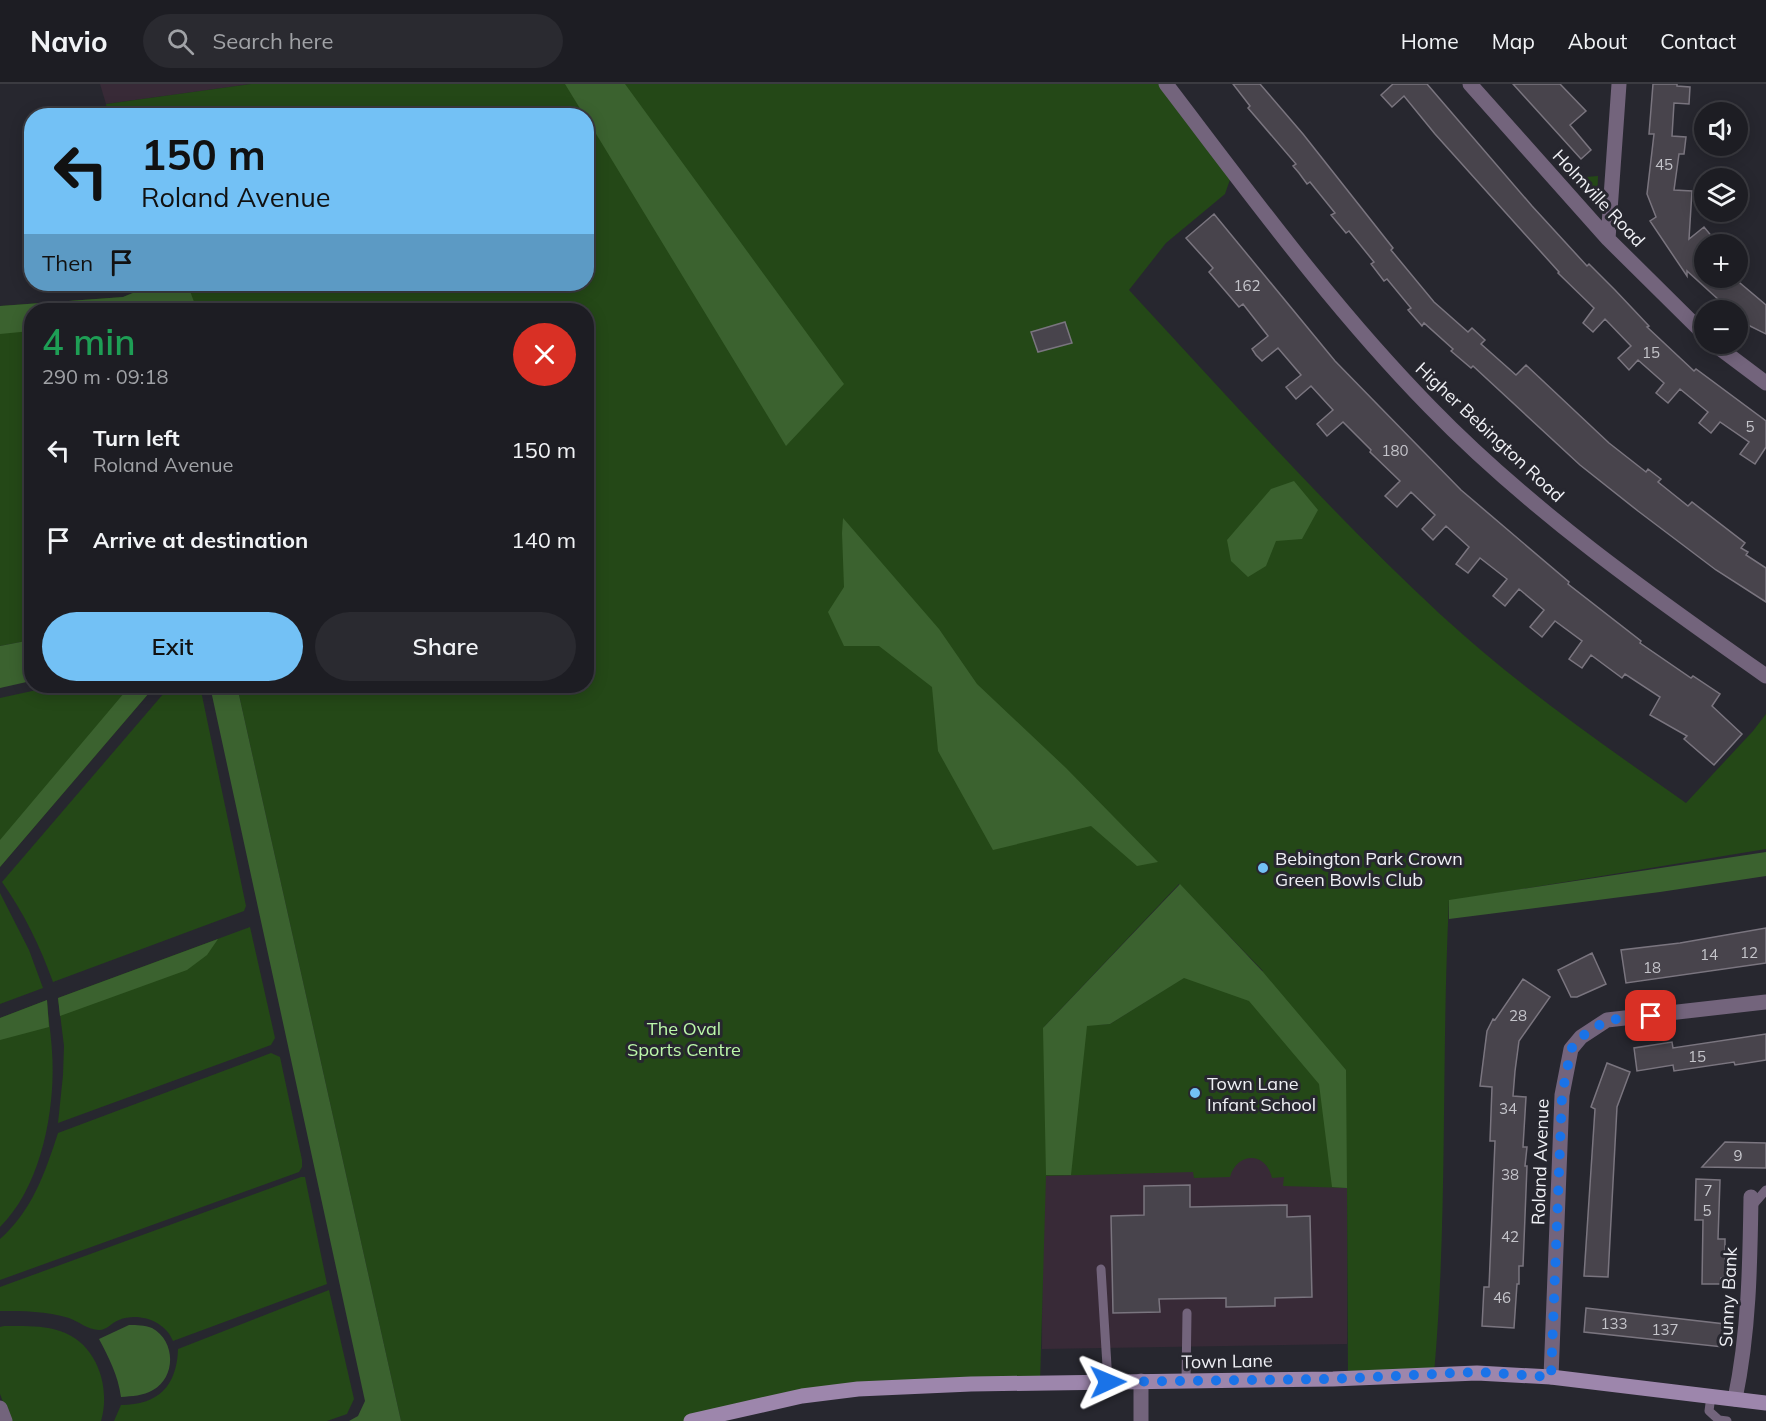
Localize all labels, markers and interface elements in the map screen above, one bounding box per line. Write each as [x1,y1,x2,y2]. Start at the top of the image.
search box [143,14,563,68]
text: Navio [30,24,107,59]
icon: search [164,25,197,58]
text: Search here [212,27,333,55]
text: Home [1401,28,1459,54]
text: Map [1492,28,1535,54]
text: About [1568,28,1627,54]
text: Contact [1660,28,1736,54]
map controls [1694,102,1748,354]
button: sound [1694,102,1748,156]
text: 150 m [141,128,266,181]
icon: left [42,132,120,210]
street label: Holmville Road [1548,144,1650,252]
house number: 45 [1655,155,1673,174]
button: layers [1694,168,1748,222]
text: Roland Avenue [141,180,331,214]
button: + [1694,234,1748,288]
icon: arrive [105,246,138,279]
text: Then [42,249,93,277]
house number: 162 [1233,276,1261,295]
button: − [1694,300,1748,354]
text: 4 min [42,319,136,364]
button: close [513,323,576,386]
house number: 15 [1642,343,1660,362]
street label: Higher Bebington Road [1411,357,1569,507]
text: 290 m · 09:18 [42,364,168,389]
house number: 5 [1745,417,1755,436]
text: Turn left [93,424,180,452]
icon: left [42,434,75,467]
text: 150 m [511,436,576,464]
house number: 180 [1381,441,1409,460]
text: Roland Avenue [93,452,233,477]
icon: arrive [42,524,75,557]
text: Arrive at destination [93,526,308,554]
text: 140 m [511,526,576,554]
button: Exit [42,612,303,681]
button: Share [315,612,576,681]
place label: Bebington Park Crown Green Bowls Club [1275,847,1463,891]
marker: Bebington Park Crown Green Bowls Club [1256,861,1270,875]
house number: 12 [1740,943,1758,962]
house number: 14 [1700,945,1718,964]
house number: 18 [1643,958,1661,977]
pin [1625,990,1676,1041]
icon: arrive [1634,999,1667,1032]
house number: 28 [1509,1006,1527,1025]
park label: The Oval Sports Centre [627,1017,741,1061]
house number: 15 [1688,1047,1706,1066]
place label: Town Lane Infant School [1207,1072,1316,1116]
marker: Town Lane Infant School [1188,1086,1202,1100]
street label: Roland Avenue [1526,1098,1554,1226]
house number: 34 [1499,1099,1517,1118]
house number: 9 [1733,1146,1743,1165]
house number: 38 [1501,1165,1519,1184]
house number: 7 [1703,1181,1713,1200]
house number: 5 [1702,1201,1712,1220]
house number: 42 [1501,1227,1519,1246]
street label: Sunny Bank [1714,1246,1742,1347]
house number: 46 [1493,1288,1511,1307]
house number: 133 [1600,1314,1628,1333]
house number: 137 [1651,1320,1679,1339]
street label: Town Lane [1181,1349,1273,1373]
position arrow [1076,1350,1140,1414]

